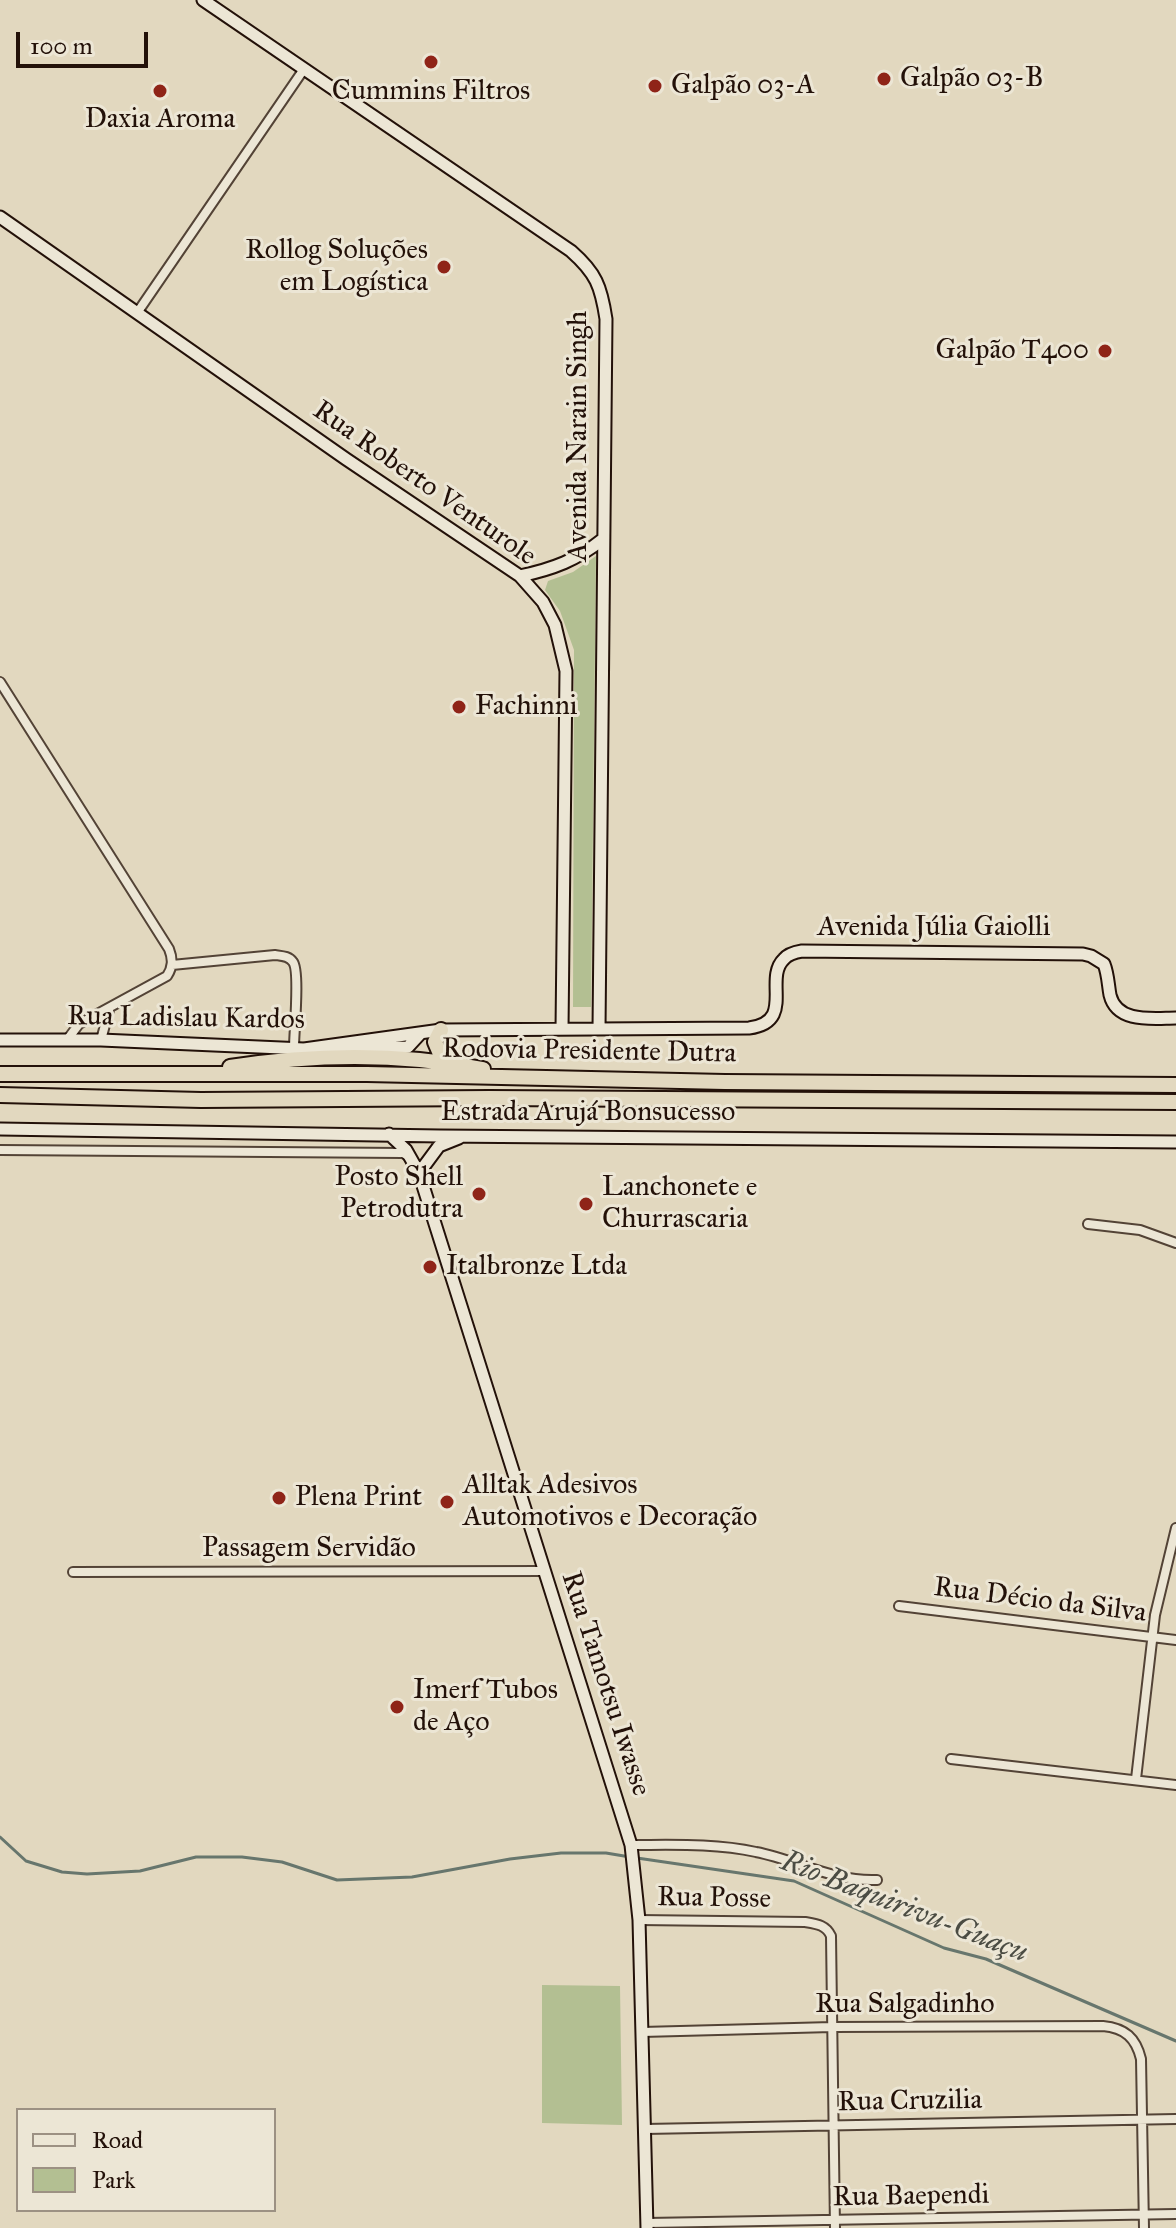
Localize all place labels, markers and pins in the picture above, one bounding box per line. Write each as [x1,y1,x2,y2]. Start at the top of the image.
marker: Cummins Filtros [422,53,440,71]
place label: Galpão 03-B [900,62,1044,96]
place label: Galpão 03-A [671,69,815,103]
marker: Galpão 03-B [875,70,893,88]
place label: Cummins Filtros [332,75,530,109]
marker: Galpão 03-A [646,77,664,95]
marker: Daxia Aroma [151,82,169,100]
place label: Daxia Aroma [85,103,235,137]
place label: Rollog Soluções em Logística [245,234,428,300]
marker: Rollog Soluções em Logística [435,258,453,276]
place label: Galpão T400 [936,334,1089,368]
marker: Galpão T400 [1096,342,1114,360]
place label: Fachinni [475,690,578,724]
marker: Fachinni [450,698,468,716]
place label: Posto Shell Petrodutra [334,1161,463,1227]
place label: Lanchonete e Churrascaria [602,1171,757,1237]
marker: Posto Shell Petrodutra [470,1185,488,1203]
marker: Lanchonete e Churrascaria [577,1195,595,1213]
place label: Italbronze Ltda [446,1250,627,1284]
marker: Italbronze Ltda [421,1258,439,1276]
place label: Alltak Adesivos Automotivos e Decoração [463,1469,757,1535]
place label: Plena Print [295,1481,422,1515]
marker: Plena Print [270,1489,288,1507]
marker: Alltak Adesivos Automotivos e Decoração [438,1493,456,1511]
place label: Imerf Tubos de Aço [413,1674,558,1740]
marker: Imerf Tubos de Aço [388,1698,406,1716]

